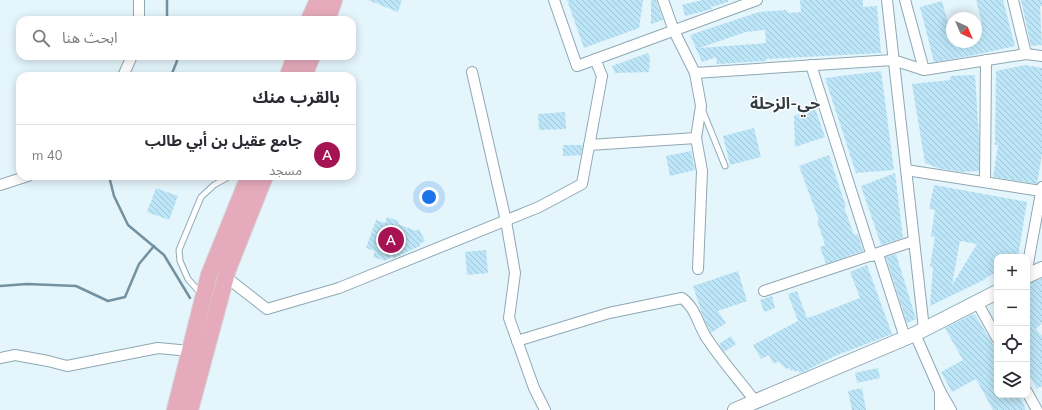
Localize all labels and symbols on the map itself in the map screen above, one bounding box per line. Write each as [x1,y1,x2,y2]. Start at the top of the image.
north arrow [946,12,982,48]
district label: حي-الزحلة [750,93,820,117]
your location [419,187,439,207]
pin: A [378,225,404,255]

